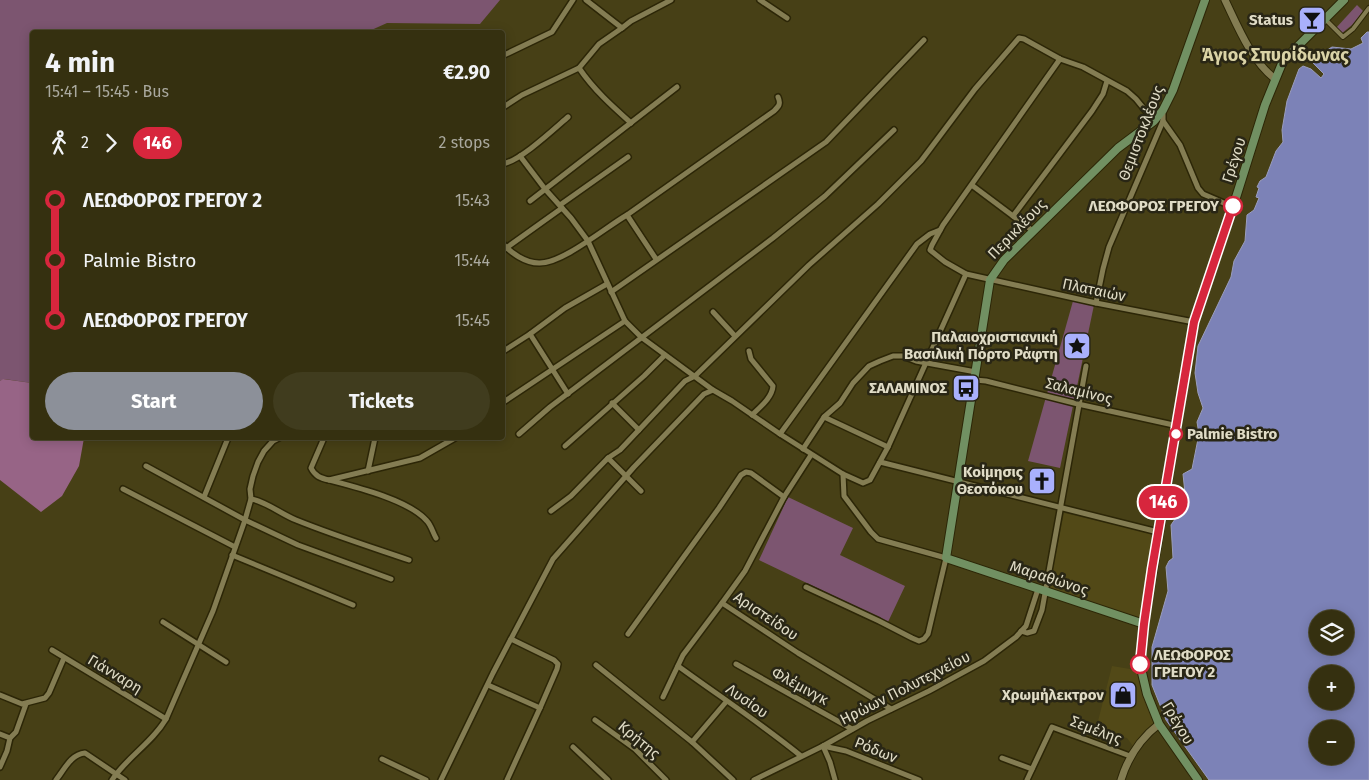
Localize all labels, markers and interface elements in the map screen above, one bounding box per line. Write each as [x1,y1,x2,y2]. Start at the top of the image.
bar icon: Status [1297,5,1327,35]
place label: Status [1249,11,1293,29]
district label: Άγιος Σπυρίδωνας [1201,44,1349,66]
text: 4 min [45,46,115,79]
text: €2.90 [443,61,490,84]
text: 15:41 – 15:45 · Bus [45,82,169,101]
street label: Θεμιστοκλέους [1115,83,1167,183]
icon: walk [45,129,73,157]
icon: forward [97,129,125,157]
text: 146 [143,132,172,154]
text: 2 [81,133,89,152]
text: 2 stops [439,133,490,152]
street label: Γρέγου [1218,135,1250,185]
text: ΛΕΩΦΟΡΟΣ ΓΡΕΓΟΥ 2 [83,189,262,212]
text: 15:43 [455,191,490,210]
street label: Περικλέους [984,195,1050,263]
marker: ΛΕΩΦΟΡΟΣ ΓΡΕΓΟΥ [1223,196,1243,216]
place label: ΛΕΩΦΟΡΟΣ ΓΡΕΓΟΥ [1088,197,1220,215]
text: Palmie Bistro [83,249,196,272]
text: 15:44 [454,251,490,270]
street label: Πλαταιών [1061,275,1128,306]
text: ΛΕΩΦΟΡΟΣ ΓΡΕΓΟΥ [83,309,248,332]
text: 15:45 [455,311,490,330]
place label: Παλαιοχριστιανική Βασιλική Πόρτο Ράφτη [904,328,1058,363]
place icon: Παλαιοχριστιανική Βασιλική Πόρτο Ράφτη [1062,331,1092,361]
button: Start [45,372,263,430]
button: Tickets [273,372,490,430]
bus stop icon: ΣΑΛΑΜΙΝΟΣ [951,373,981,403]
street label: Σαλαμίνος [1044,374,1114,408]
place label: ΣΑΛΑΜΙΝΟΣ [869,379,947,397]
place label: Palmie Bistro [1187,425,1278,443]
marker: Palmie Bistro [1169,427,1183,441]
place label: Κοίμησις Θεοτόκου [957,463,1024,498]
church icon: Κοίμησις Θεοτόκου [1027,466,1057,496]
line badge: 146 [1134,486,1192,518]
text: 146 [1149,491,1177,513]
street label: Μαραθώνος [1008,557,1090,599]
street label: Αριστείδου [730,588,802,644]
map controls [1309,610,1354,765]
button: layers [1309,610,1354,655]
place label: ΛΕΩΦΟΡΟΣ ΓΡΕΓΟΥ 2 [1153,646,1231,681]
street label: Ηρώων Πολυτεχνείου [837,647,973,729]
street label: Γιάνναρη [85,651,145,697]
marker: ΛΕΩΦΟΡΟΣ ΓΡΕΓΟΥ 2 [1130,654,1150,674]
street label: Φλέμινγκ [769,663,831,709]
button: + [1309,665,1354,710]
street label: Λυσίου [722,680,772,722]
shop icon: Χρωμήλεκτρον [1108,680,1138,710]
place label: Χρωμήλεκτρον [1001,686,1104,704]
street label: Γρέγου [1158,698,1198,748]
street label: Σεμέλης [1068,712,1124,748]
street label: Κρήτης [614,717,664,763]
button: − [1309,720,1354,765]
street label: Ρόδων [852,733,901,767]

